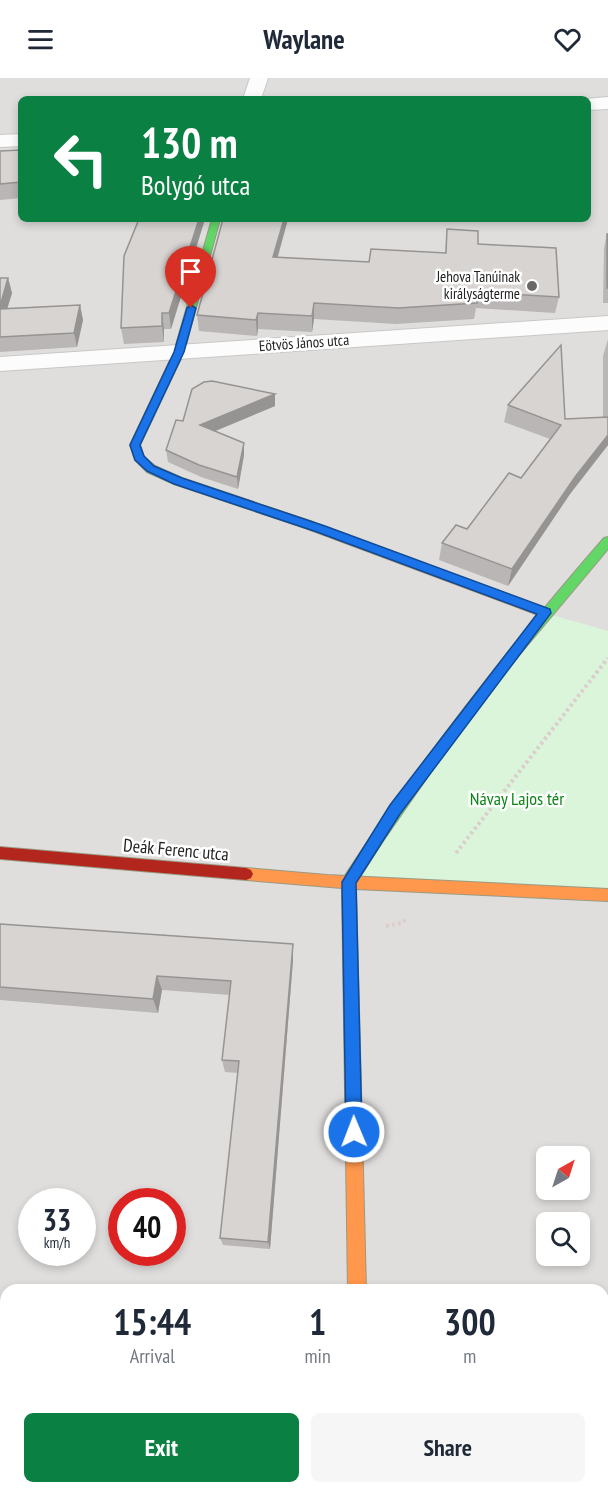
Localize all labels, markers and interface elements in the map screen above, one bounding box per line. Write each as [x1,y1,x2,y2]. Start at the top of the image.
text: Waylane [263,22,345,56]
icon: menu [24,23,57,56]
icon: heart [551,23,584,56]
text: 130 m [141,115,238,170]
icon: left [42,120,120,198]
text: Bolygó utca [141,168,250,202]
pin [165,246,216,308]
icon: arrive [174,255,207,288]
place label: Jehova Tanúinak királyságterme [435,267,520,303]
marker: Jehova Tanúinak királyságterme [525,279,539,293]
street label: Eötvös János utca [258,330,350,355]
park label: Návay Lajos tér [470,787,564,810]
street label: Deák Ferenc utca [122,833,230,866]
position arrow [322,1100,386,1164]
north arrow [536,1146,590,1200]
map controls [536,1146,590,1266]
speed limit sign: 40 [108,1188,186,1266]
text: 33 [43,1200,71,1239]
button: search [536,1212,590,1266]
text: km/h [44,1233,70,1252]
text: 15:44 [113,1298,191,1345]
text: 1 [309,1298,326,1345]
text: 300 [444,1298,496,1345]
text: Arrival [130,1343,175,1369]
text: min [305,1343,331,1369]
text: m [463,1343,476,1369]
button: Exit [24,1413,299,1482]
button: Share [311,1413,585,1482]

